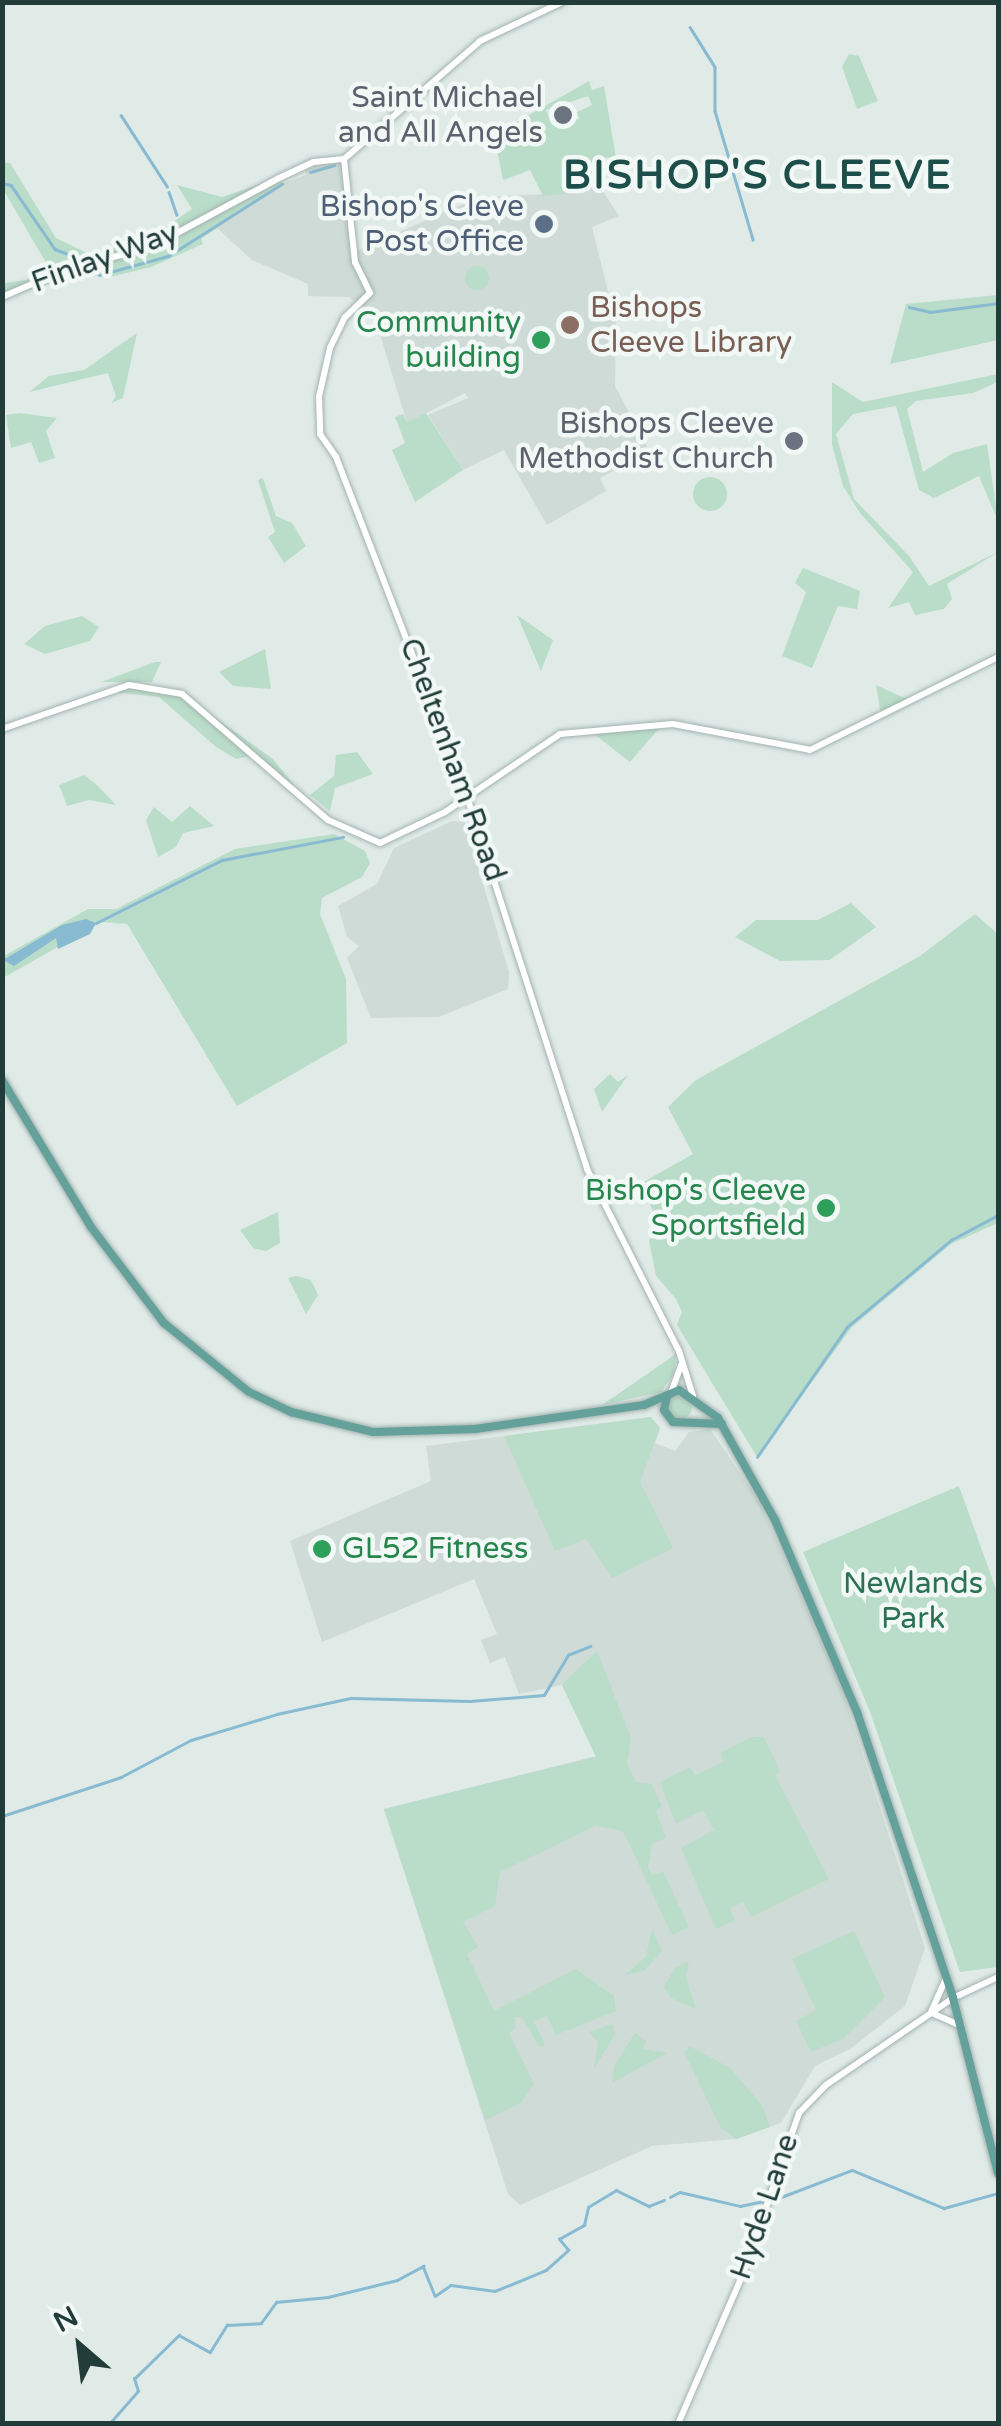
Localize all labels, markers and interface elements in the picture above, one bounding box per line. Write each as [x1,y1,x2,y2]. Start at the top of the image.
place label: Saint Michael and All Angels [338,80,543,150]
marker: Saint Michael and All Angels [552,104,574,126]
district label: BISHOP'S CLEEVE [563,151,953,199]
place label: Bishop's Cleve Post Office [320,189,524,260]
marker: Bishop's Cleve Post Office [533,213,555,235]
street label: Finlay Way [27,215,183,301]
place label: Bishops Cleeve Library [590,290,792,360]
place label: Community building [356,305,521,376]
marker: Bishops Cleeve Library [559,314,581,336]
marker: Community building [530,329,552,351]
place label: Bishops Cleeve Methodist Church [518,406,774,476]
marker: Bishops Cleeve Methodist Church [783,430,805,452]
street label: Cheltenham Road [391,634,513,886]
place label: Bishop's Cleeve Sportsfield [585,1173,806,1244]
marker: Bishop's Cleeve Sportsfield [815,1197,837,1219]
place label: GL52 Fitness [342,1531,528,1567]
marker: GL52 Fitness [311,1538,333,1560]
park label: Newlands Park [843,1566,983,1636]
street label: Hyde Lane [723,2130,807,2284]
north arrow [30,2296,130,2396]
text: N [48,2299,84,2340]

